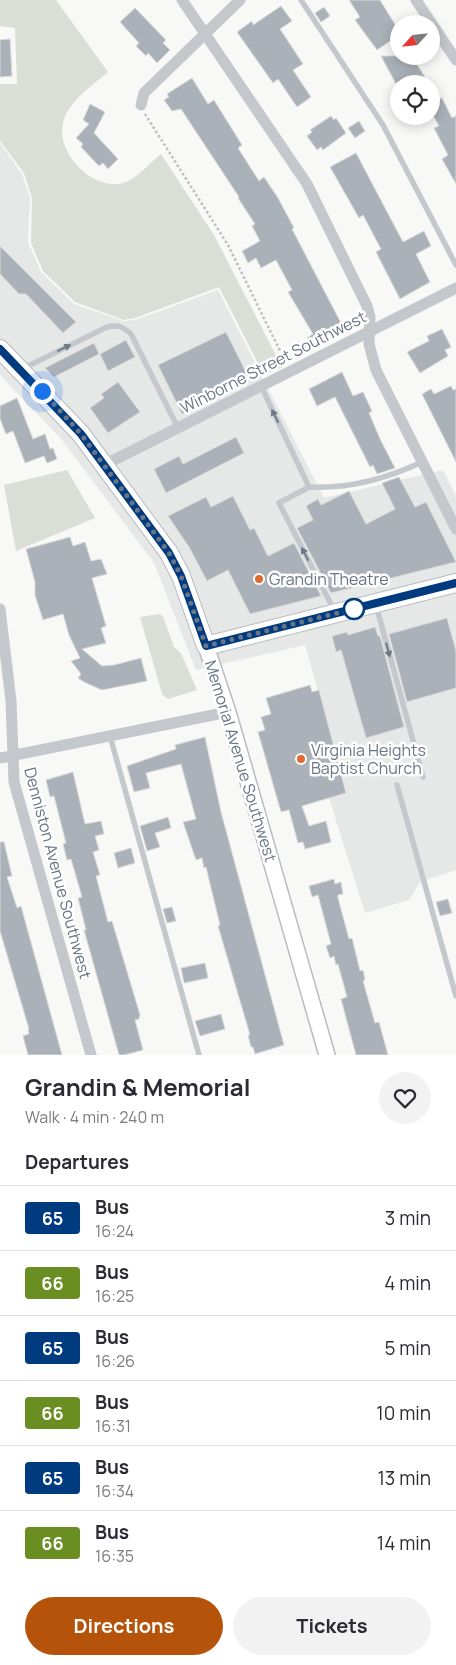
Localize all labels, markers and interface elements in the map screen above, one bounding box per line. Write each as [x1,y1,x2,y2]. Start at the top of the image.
north arrow [390,15,440,65]
map controls [390,15,440,125]
button: locate [390,75,440,125]
street label: Winborne Street Southwest [176,306,370,418]
one-way arrow [57,344,71,352]
your location [30,379,55,404]
one-way arrow [271,409,279,423]
one-way arrow [301,547,309,562]
place label: Grandin Theatre [269,568,388,590]
marker: Grandin Theatre [253,573,265,585]
unlabelled marker [343,598,365,620]
one-way arrow [385,643,393,658]
street label: Memorial Avenue Southwest [200,658,282,864]
place label: Virginia Heights Baptist Church [311,739,426,779]
marker: Virginia Heights Baptist Church [295,753,307,765]
street label: Denniston Avenue Southwest [19,765,97,981]
text: Grandin & Memorial [25,1070,250,1103]
button: heart [379,1072,431,1124]
text: Walk · 4 min · 240 m [25,1106,164,1128]
text: Departures [25,1149,129,1175]
text: Bus [95,1194,129,1220]
text: 3 min [385,1205,431,1231]
text: 65 [42,1206,63,1230]
text: 16:24 [95,1220,134,1242]
text: Bus [95,1259,129,1285]
text: 4 min [384,1270,431,1296]
text: 66 [41,1271,64,1295]
text: 16:25 [95,1285,134,1307]
text: Bus [95,1324,129,1350]
text: 5 min [384,1335,431,1361]
text: 65 [42,1336,63,1360]
text: 16:26 [95,1350,135,1372]
text: Bus [95,1389,129,1415]
text: 10 min [376,1400,431,1426]
text: 66 [41,1401,64,1425]
text: 16:31 [95,1415,131,1437]
text: Bus [95,1454,129,1480]
text: 13 min [377,1465,431,1491]
text: 65 [42,1466,63,1490]
text: 16:34 [95,1480,134,1502]
text: Bus [95,1519,129,1545]
text: 14 min [377,1530,431,1556]
text: 66 [41,1531,64,1555]
text: 16:35 [95,1545,134,1567]
button: Directions [25,1597,223,1655]
button: Tickets [233,1597,431,1655]

